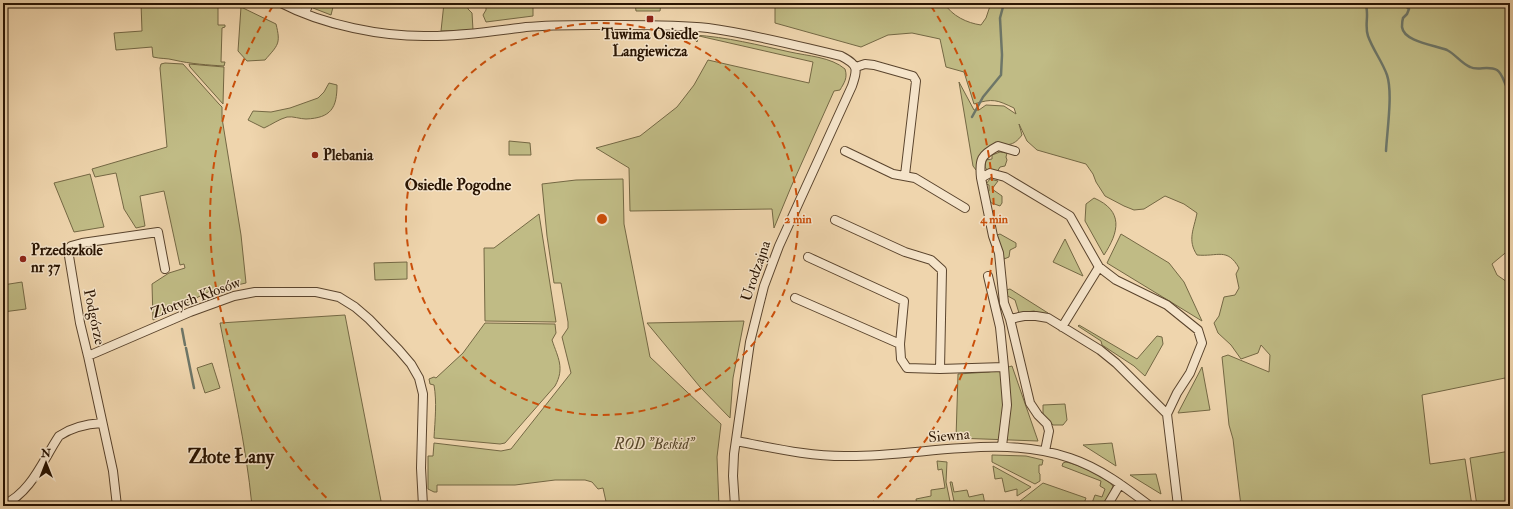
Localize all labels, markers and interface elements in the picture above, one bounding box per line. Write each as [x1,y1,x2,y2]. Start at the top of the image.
marker: Tuwima Osiedle Langiewicza [645,14,655,24]
place label: Tuwima Osiedle Langiewicza [601,25,699,62]
place label: Plebania [323,146,374,165]
marker: Plebania [310,150,320,160]
district label: Osiedle Pogodne [405,175,511,196]
centre of rings [595,212,609,226]
text: 2 min [784,212,812,227]
text: 4 min [979,212,1009,227]
street label: Urodzajna [737,237,776,304]
place label: Przedszkole nr 37 [31,241,103,277]
marker: Przedszkole nr 37 [18,254,28,264]
street label: Złotych Kłosów [149,273,244,323]
street label: Podgórze [79,287,109,347]
street label: Siewna [927,425,971,447]
park label: ROD "Beskid" [613,435,696,454]
north arrow [26,443,66,483]
district label: Złote Łany [188,445,275,470]
text: N [40,447,52,460]

